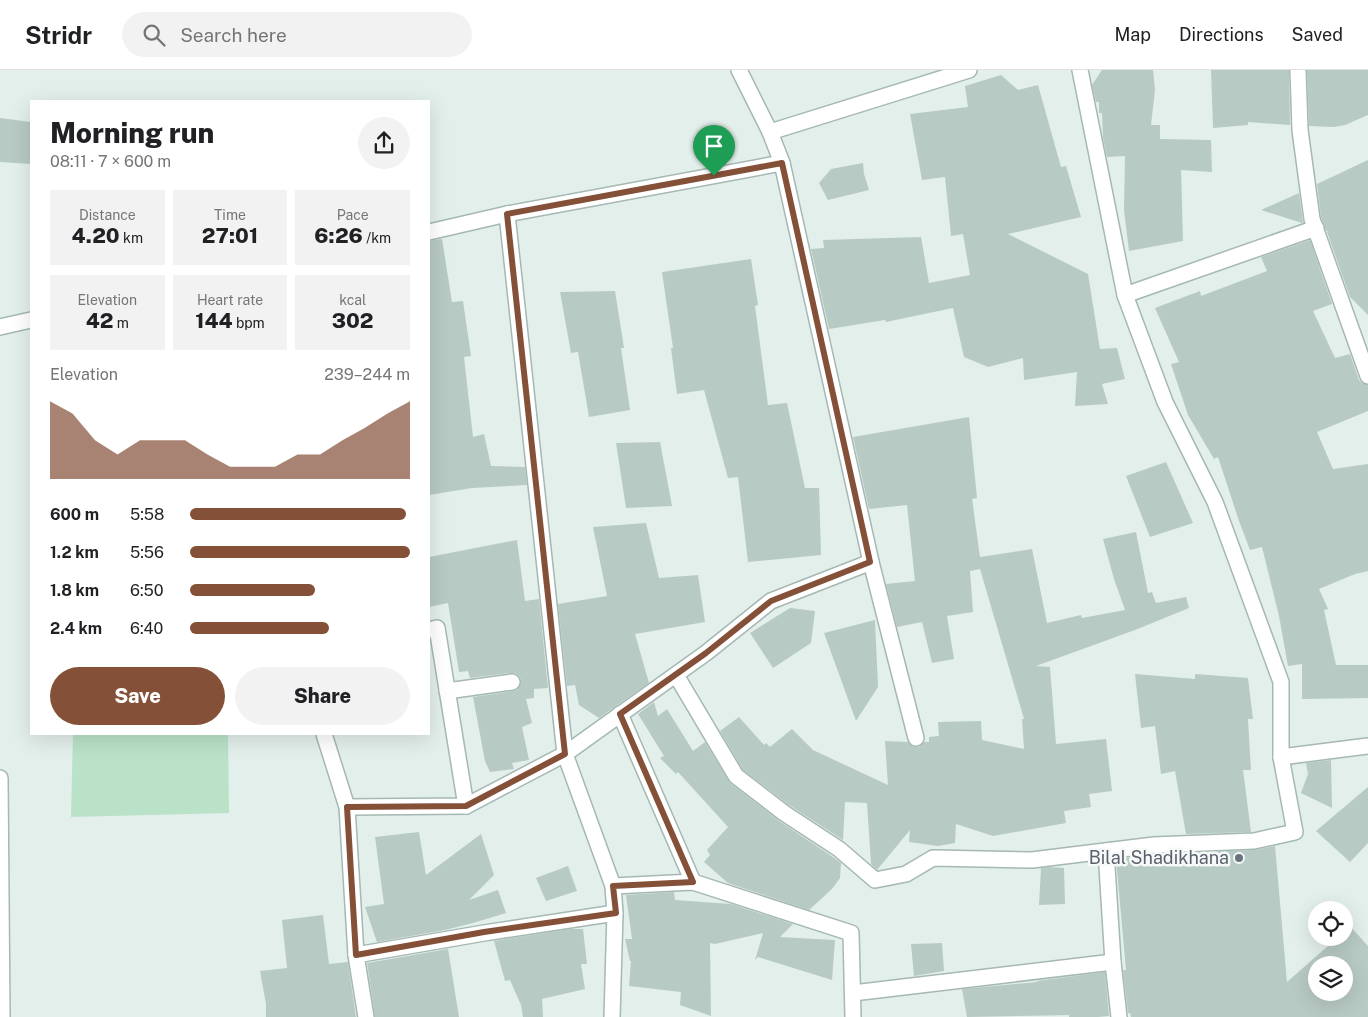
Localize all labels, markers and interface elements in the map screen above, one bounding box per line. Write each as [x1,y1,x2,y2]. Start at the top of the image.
search box [122,12,472,57]
text: Stridr [25,21,92,49]
icon: search [140,21,168,49]
text: Search here [180,24,287,46]
text: Map [1114,24,1151,45]
text: Directions [1179,24,1264,45]
text: Saved [1292,24,1343,45]
text: Morning run [50,116,214,149]
button: share [358,117,410,169]
pin [693,125,735,176]
icon: arrive [700,132,728,160]
text: 08:11 · 7 × 600 m [50,152,171,171]
text: Distance [79,207,136,223]
text: Time [214,207,246,223]
text: Pace [337,207,369,223]
text: 4.20 [72,223,120,248]
text: 27:01 [202,223,258,248]
text: 6:26 [314,223,363,248]
text: km [120,230,143,246]
text: /km [363,230,391,246]
text: Elevation [78,292,137,308]
text: Heart rate [197,292,263,308]
text: kcal [339,292,366,308]
text: 42 [86,308,113,333]
text: 144 [195,308,233,333]
text: 302 [332,308,374,333]
text: m [113,315,129,331]
text: bpm [233,315,265,331]
text: Elevation [50,365,118,384]
text: 239–244 m [324,365,410,384]
text: 600 m [50,505,99,524]
text: 5:58 [130,505,164,524]
text: 1.2 km [50,543,99,562]
text: 5:56 [130,543,164,562]
text: 1.8 km [50,581,99,600]
text: 6:50 [130,581,164,600]
text: 2.4 km [50,619,102,638]
text: 6:40 [130,619,163,638]
button: Save [50,667,225,725]
button: Share [235,667,410,725]
place label: Bilal Shadikhana [1089,847,1229,868]
marker: Bilal Shadikhana [1233,852,1245,864]
map controls [1308,901,1353,1001]
button: locate [1308,901,1353,946]
button: layers [1308,956,1353,1001]

